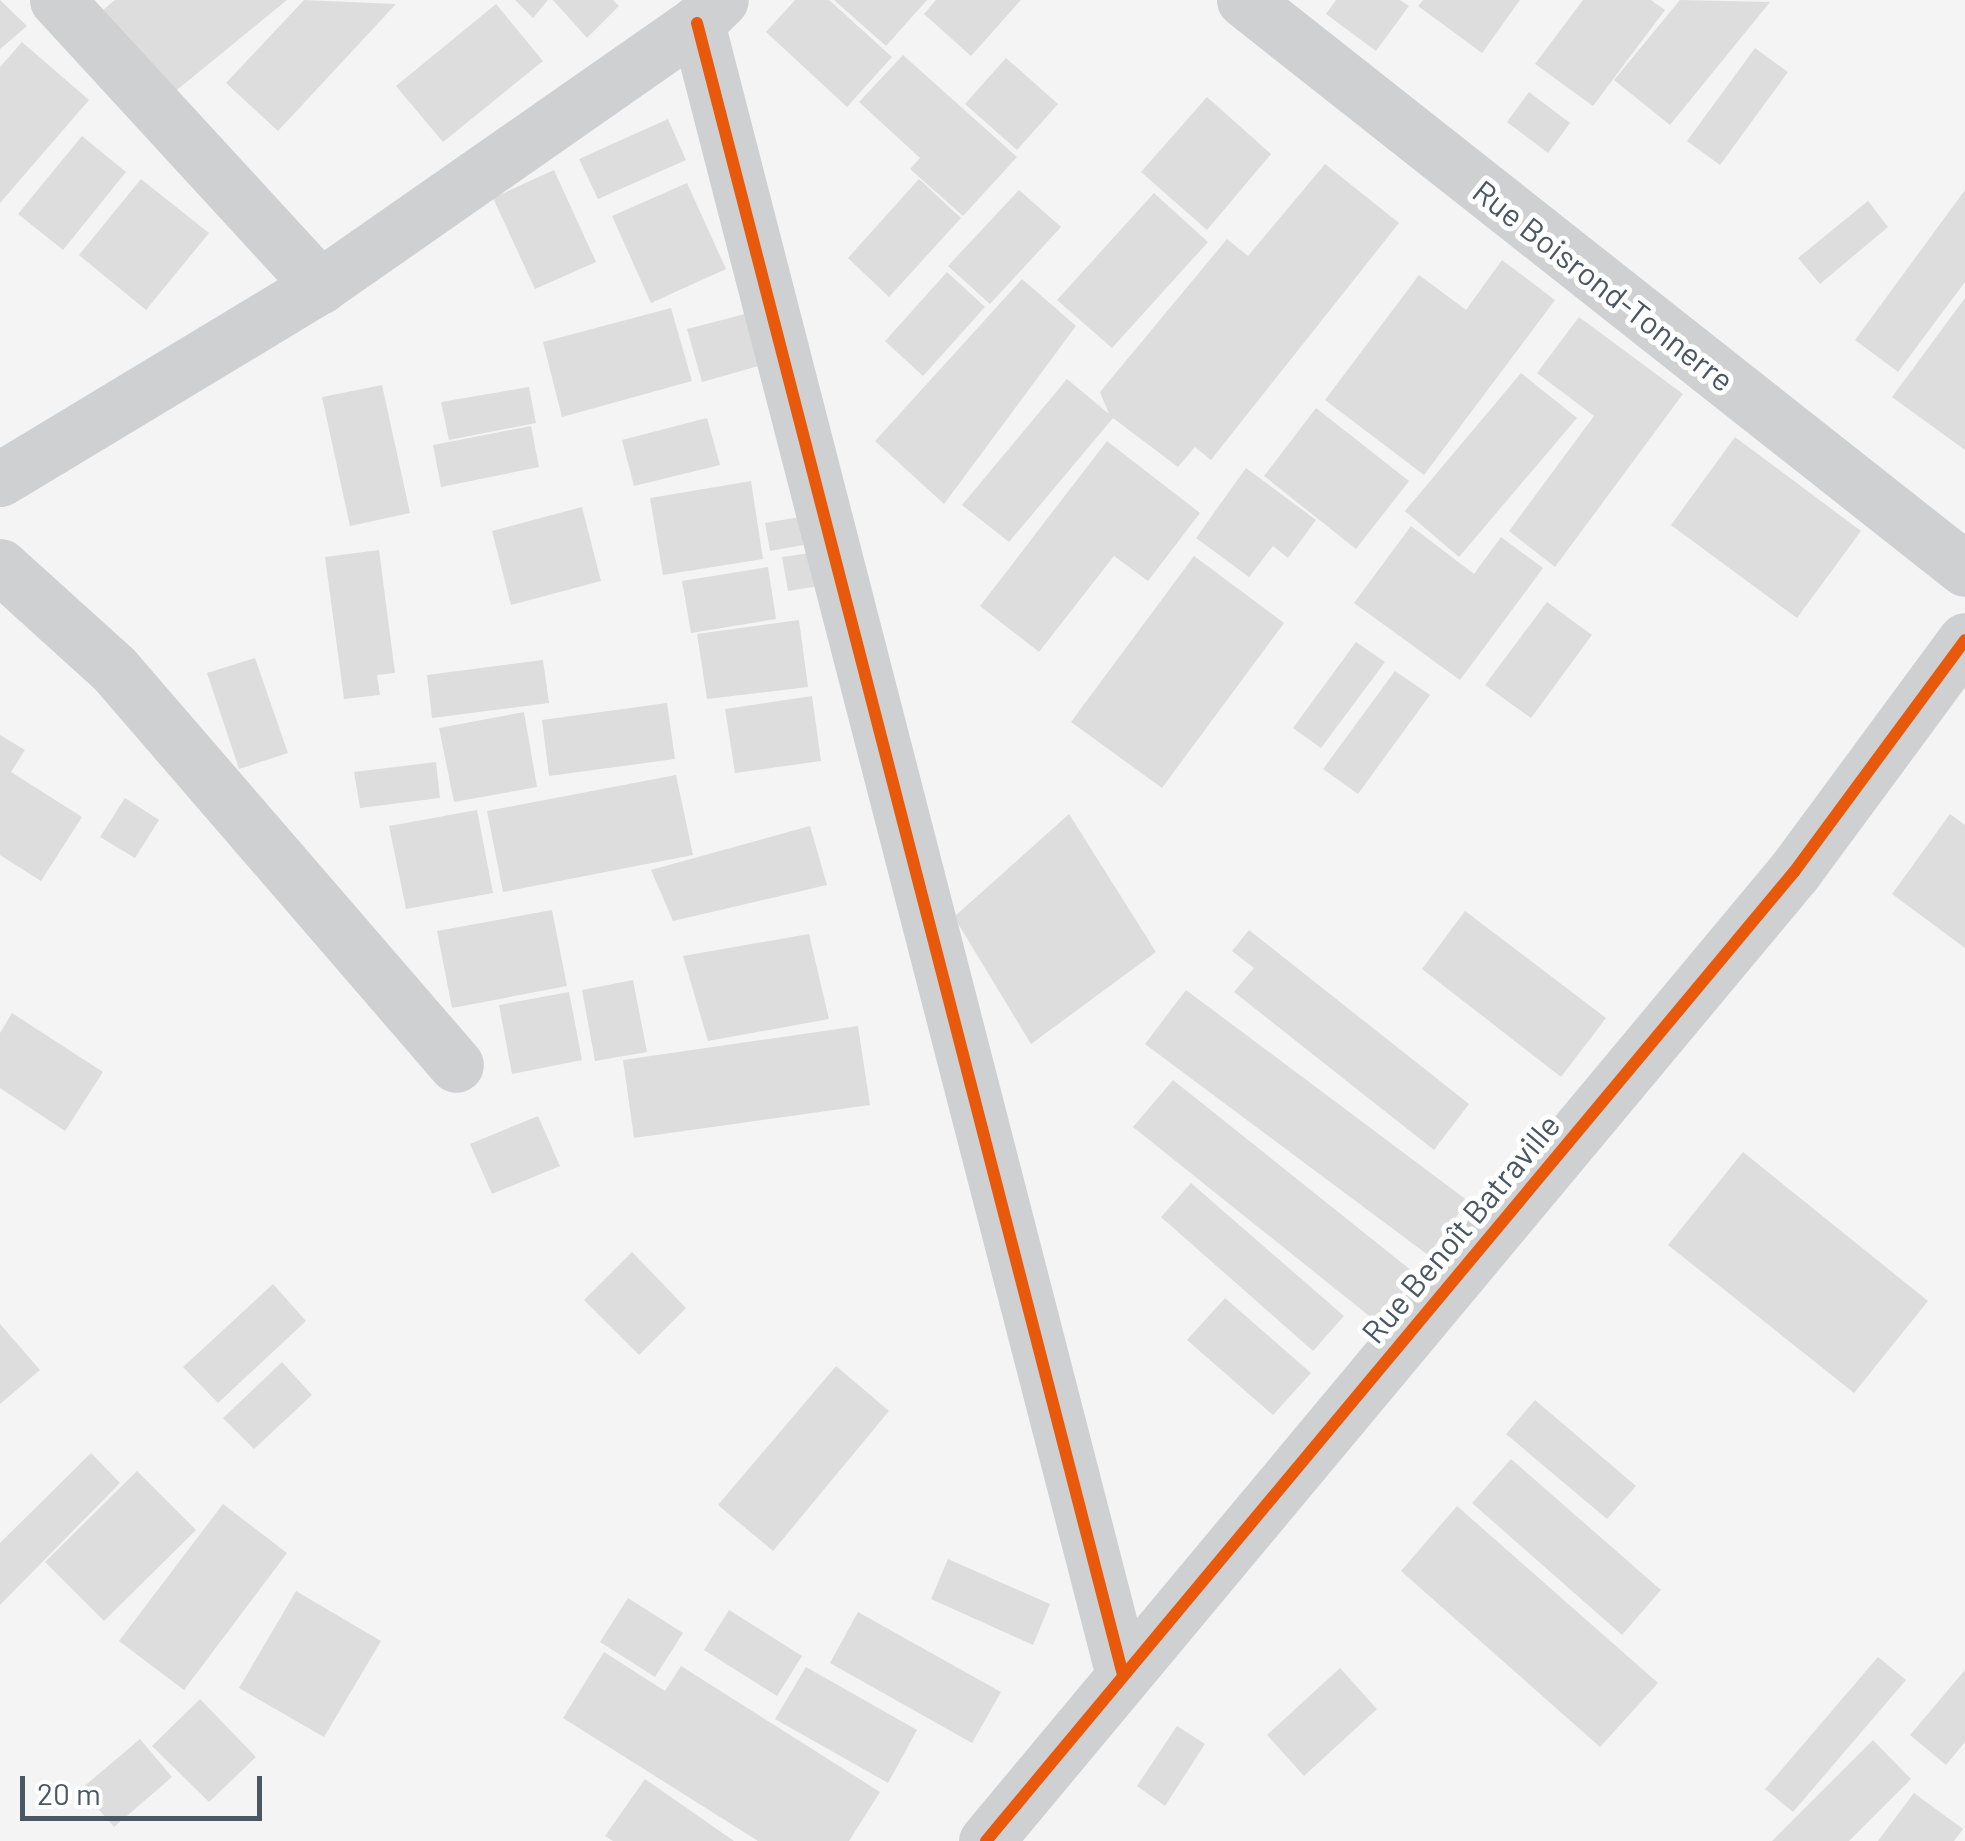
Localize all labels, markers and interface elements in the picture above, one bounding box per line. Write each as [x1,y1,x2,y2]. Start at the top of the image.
street label: Rue Boisrond-Tonnerre [1466,171,1742,399]
street label: Rue Benoît Batraville [1353,1106,1567,1350]
scale bar [25,1756,268,1818]
text: 20 m [37,1775,101,1811]

